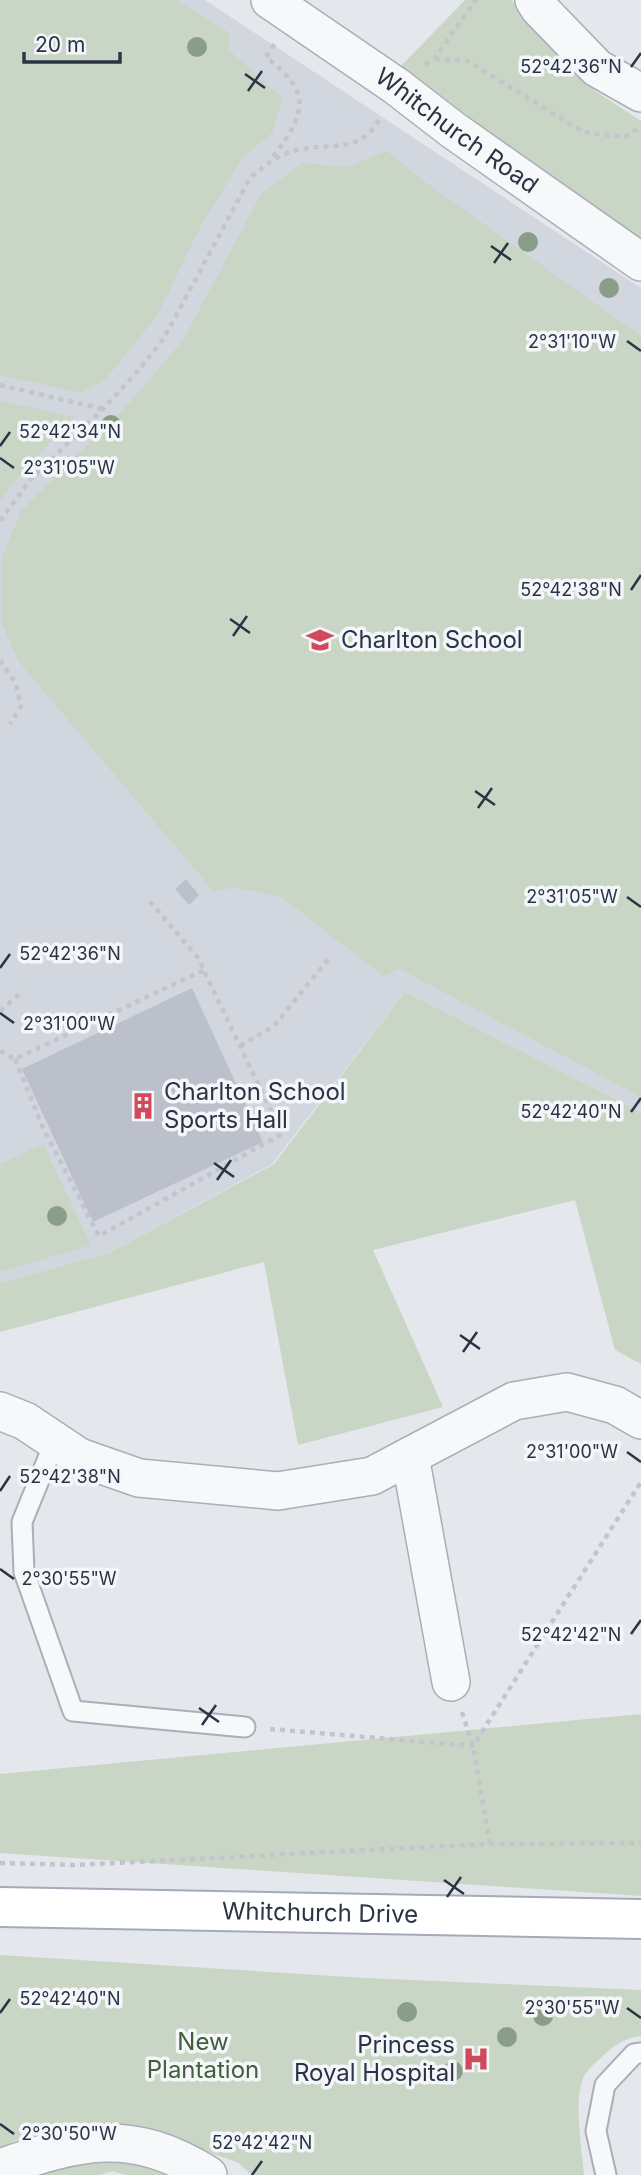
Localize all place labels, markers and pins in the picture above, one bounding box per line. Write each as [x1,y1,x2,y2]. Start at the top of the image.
school or university icon: Charlton School [305,625,335,655]
place label: Charlton School [341,625,523,654]
place label: Charlton School Sports Hall [164,1077,346,1134]
building icon: Charlton School Sports Hall [128,1091,158,1121]
place label: Princess Royal Hospital [294,2030,455,2087]
hospital icon: Princess Royal Hospital [461,2044,491,2074]

